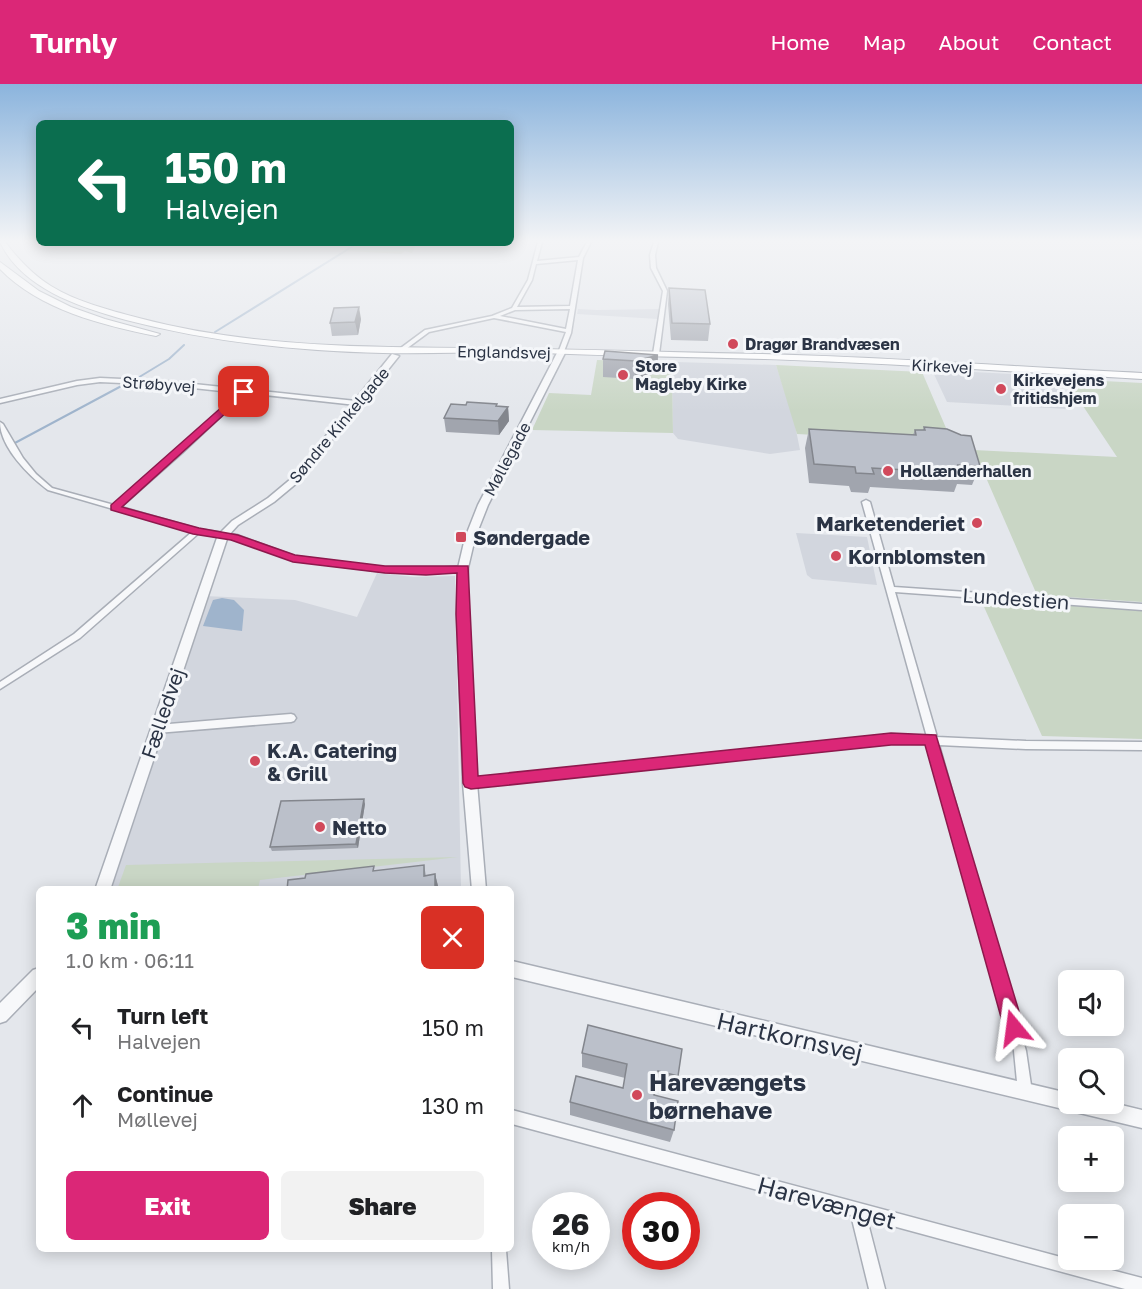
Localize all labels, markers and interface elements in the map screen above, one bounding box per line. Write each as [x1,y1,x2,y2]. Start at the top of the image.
text: Turnly [30,26,117,59]
text: Home [770,29,830,55]
text: Map [863,29,906,55]
text: About [939,29,999,55]
text: Contact [1032,29,1112,55]
text: 150 m [165,142,287,192]
icon: left [66,144,144,222]
text: Halvejen [165,193,279,225]
place label: Dragør Brandvæsen [745,334,900,354]
marker: Dragør Brandvæsen [726,337,740,351]
street label: Englandsvej [457,341,551,363]
street label: Kirkevej [911,354,973,378]
place label: Store Magleby Kirke [635,356,747,394]
street label: Søndre Kinkelgade [285,363,393,487]
pin [218,366,269,417]
marker: Store Magleby Kirke [616,368,630,382]
place label: Kirkevejens fritidshjem [1013,370,1105,408]
street label: Strøbyvej [122,371,196,397]
icon: arrive [227,375,260,408]
marker: Kirkevejens fritidshjem [994,382,1008,396]
street label: Møllegade [479,419,535,499]
place label: Hollænderhallen [900,461,1031,481]
marker: Hollænderhallen [881,464,895,478]
place label: Marketenderiet [816,511,965,535]
marker: Marketenderiet [970,516,984,530]
place label: Søndergade [473,525,590,549]
marker: Søndergade [454,530,468,544]
place label: Kornblomsten [848,544,985,568]
marker: Kornblomsten [829,549,843,563]
street label: Lundestien [962,582,1070,614]
street label: Fælledvej [135,664,189,762]
place label: K.A. Catering & Grill [267,738,397,785]
marker: K.A. Catering & Grill [248,754,262,768]
place label: Netto [332,815,387,839]
marker: Netto [313,820,327,834]
text: 3 min [66,904,161,947]
button: close [421,906,484,969]
text: 1.0 km · 06:11 [66,948,194,972]
map controls [1058,970,1124,1270]
button: sound [1058,970,1124,1036]
position arrow [982,996,1046,1060]
text: Turn left [117,1002,208,1029]
street label: Hartkornsvej [714,1005,866,1067]
icon: left [66,1011,99,1044]
text: 150 m [422,1014,484,1041]
text: Halvejen [117,1029,201,1053]
button: search [1058,1048,1124,1114]
place label: Harevængets børnehave [649,1067,806,1124]
text: Continue [117,1080,213,1107]
marker: Harevængets børnehave [630,1088,644,1102]
icon: ahead [66,1089,99,1122]
text: 130 m [422,1092,484,1119]
text: Møllevej [117,1107,198,1131]
button: + [1058,1126,1124,1192]
street label: Harevænget [754,1170,900,1234]
button: Exit [66,1171,269,1240]
button: Share [281,1171,484,1240]
speed limit sign: 30 [622,1192,700,1270]
button: − [1058,1204,1124,1270]
text: 26 [552,1206,590,1242]
text: km/h [552,1237,590,1255]

